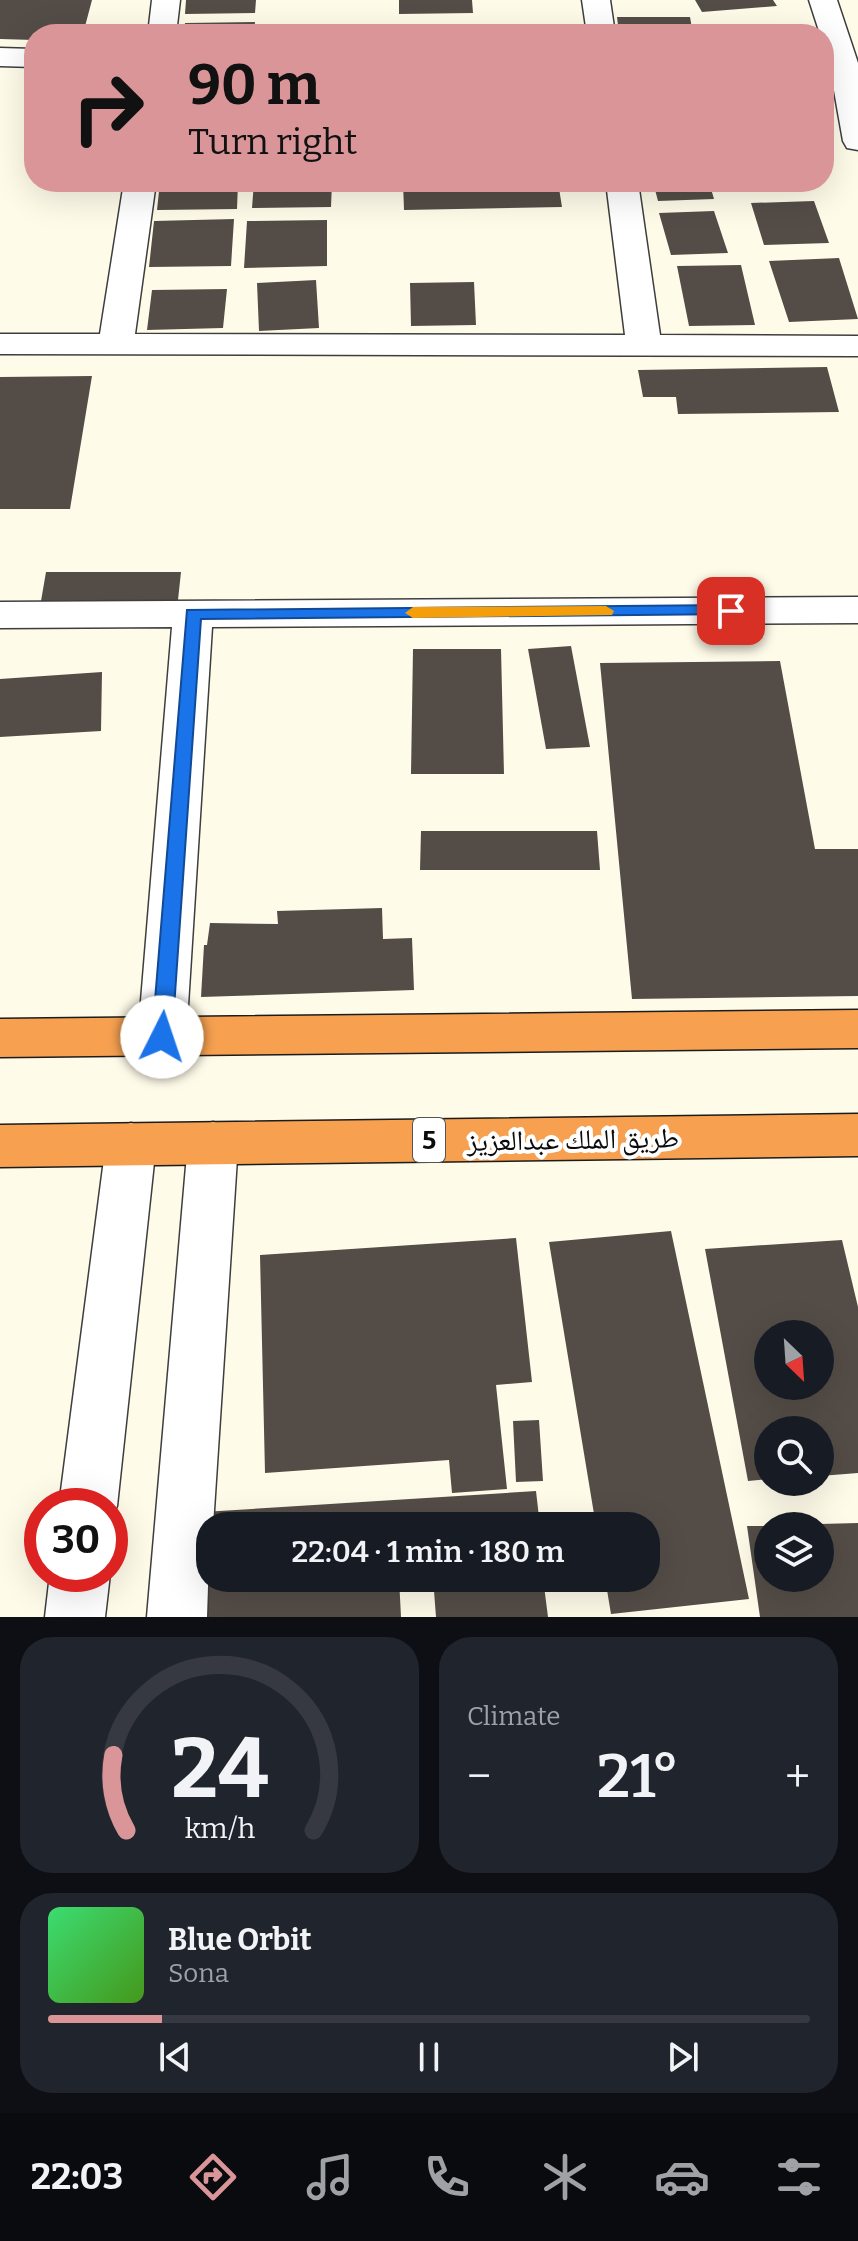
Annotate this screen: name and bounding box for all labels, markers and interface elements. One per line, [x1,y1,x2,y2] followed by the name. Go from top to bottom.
[188,52,320,119] text: 90 m
[56,56,160,160] icon: right
[188,120,357,164] text: Turn right
[697,577,765,645] pin
[709,589,753,633] icon: arrive
[120,995,204,1079] position arrow
[413,1118,445,1162] road number: 5
[466,1121,679,1159] street label: طريق الملك عبدالعزيز
[754,1320,834,1400] north arrow
[754,1320,834,1592] map controls
[754,1416,834,1496] button: search
[24,1488,128,1592] speed limit sign: 30
[754,1512,834,1592] button: layers
[292,1534,564,1570] text: 22:04 · 1 min · 180 m
[467,1701,561,1732] text: Climate
[171,1719,268,1819] text: 24
[597,1741,679,1813] text: 21°
[467,1750,491,1803] text: −
[785,1750,810,1803] text: +
[184,1811,255,1846] text: km/h
[168,1922,312,1958] text: Blue Orbit
[168,1958,229,1989] text: Sona
[153,2035,197,2079] icon: previous
[407,2035,451,2079] icon: pause
[661,2035,705,2079] icon: next
[185,2149,241,2205] icon: directions
[302,2149,358,2205] icon: music
[419,2149,475,2205] icon: phone
[537,2149,593,2205] icon: climate
[654,2149,710,2205] icon: car
[771,2149,827,2205] icon: filters
[31,2155,123,2199] text: 22:03

